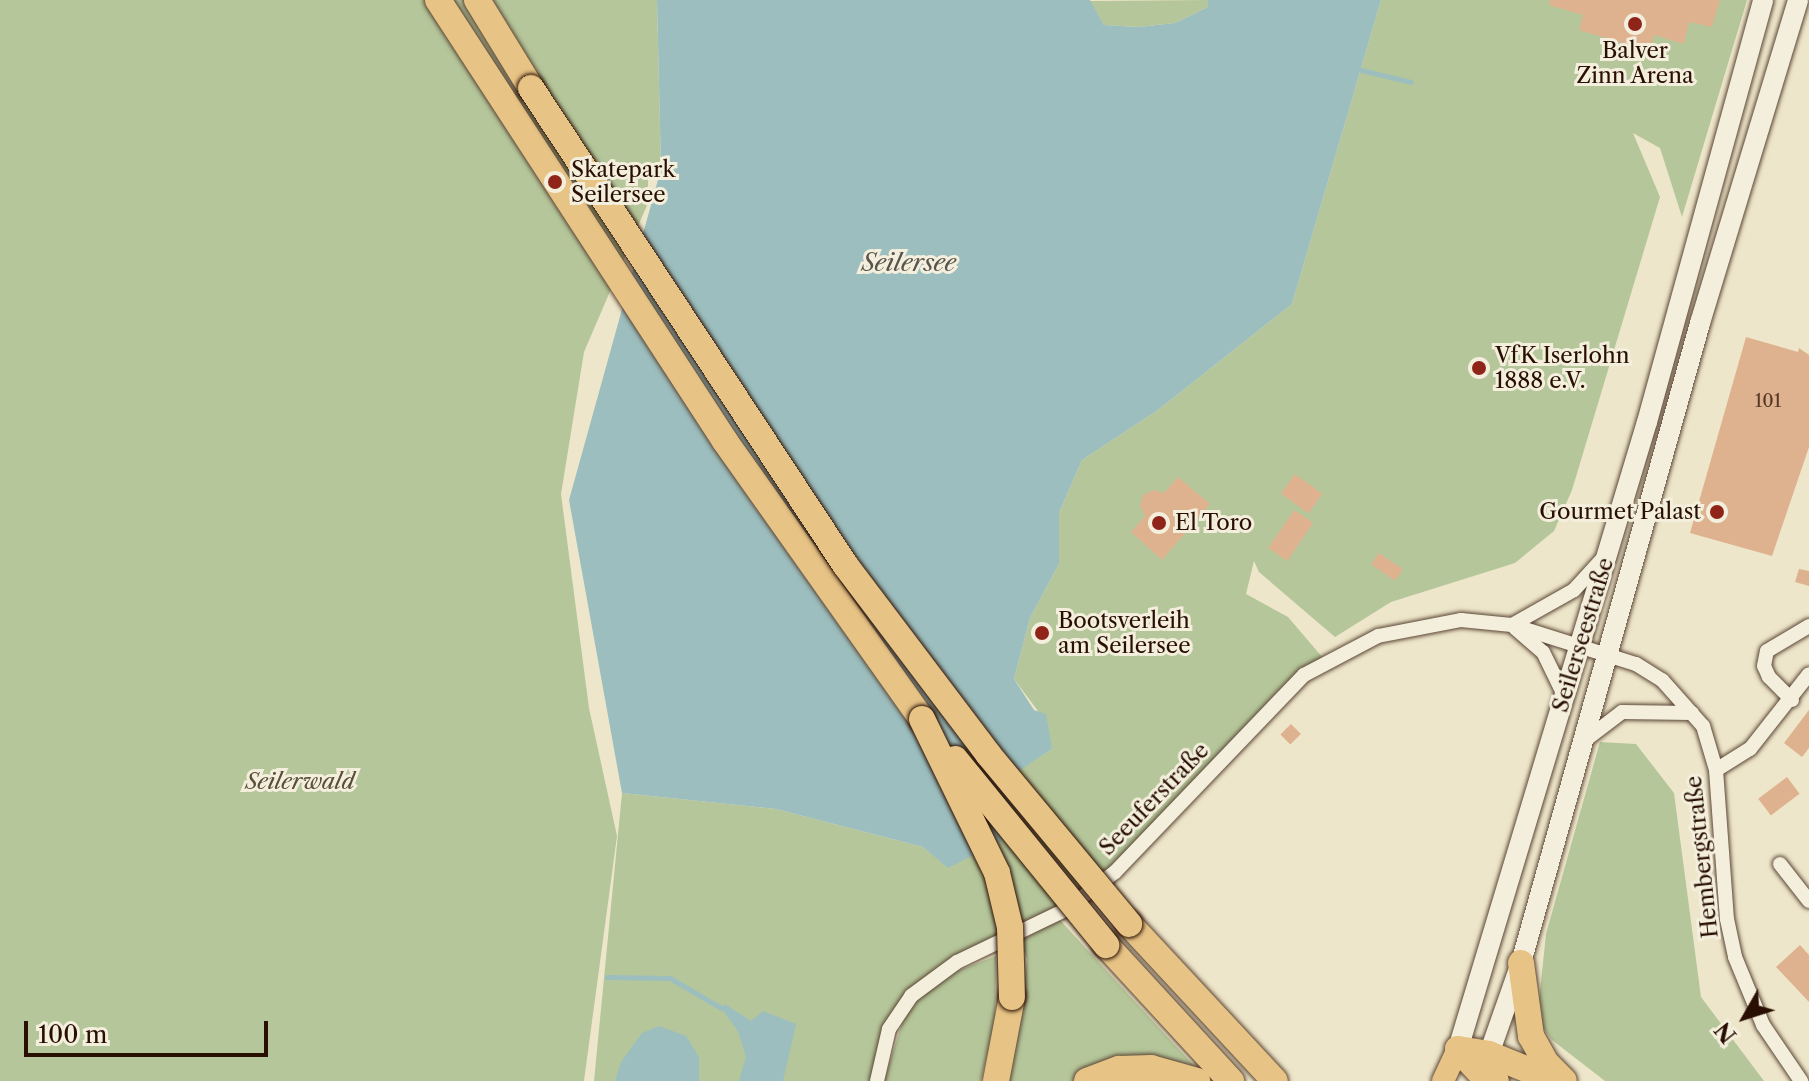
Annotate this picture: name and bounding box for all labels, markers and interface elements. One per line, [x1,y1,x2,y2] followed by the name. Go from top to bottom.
[1626,15,1644,33] marker: Balver Zinn Arena
[1576,37,1694,88] place label: Balver Zinn Arena
[571,156,675,208] place label: Skatepark Seilersee
[546,173,564,191] marker: Skatepark Seilersee
[862,249,956,277] water label: Seilersee
[1495,342,1630,394] place label: VfK Iserlohn 1888 e.V.
[1470,359,1488,377] marker: VfK Iserlohn 1888 e.V.
[1755,390,1781,412] house number: 101
[1539,499,1701,525] place label: Gourmet Palast
[1708,503,1726,521] marker: Gourmet Palast
[1175,510,1253,536] place label: El Toro
[1150,514,1168,532] marker: El Toro
[1547,555,1619,715] street label: Seilerseestraße
[1058,607,1190,658] place label: Bootsverleih am Seilersee
[1033,624,1051,642] marker: Bootsverleih am Seilersee
[1094,737,1214,861] street label: Seeuferstraße
[246,769,354,795] park label: Seilerwald
[1680,775,1724,939] street label: Hembergstraße
[1705,977,1785,1057] north arrow
[28,1005,272,1055] scale bar
[1709,1016,1742,1048] text: N
[38,1020,107,1049] text: 100 m

